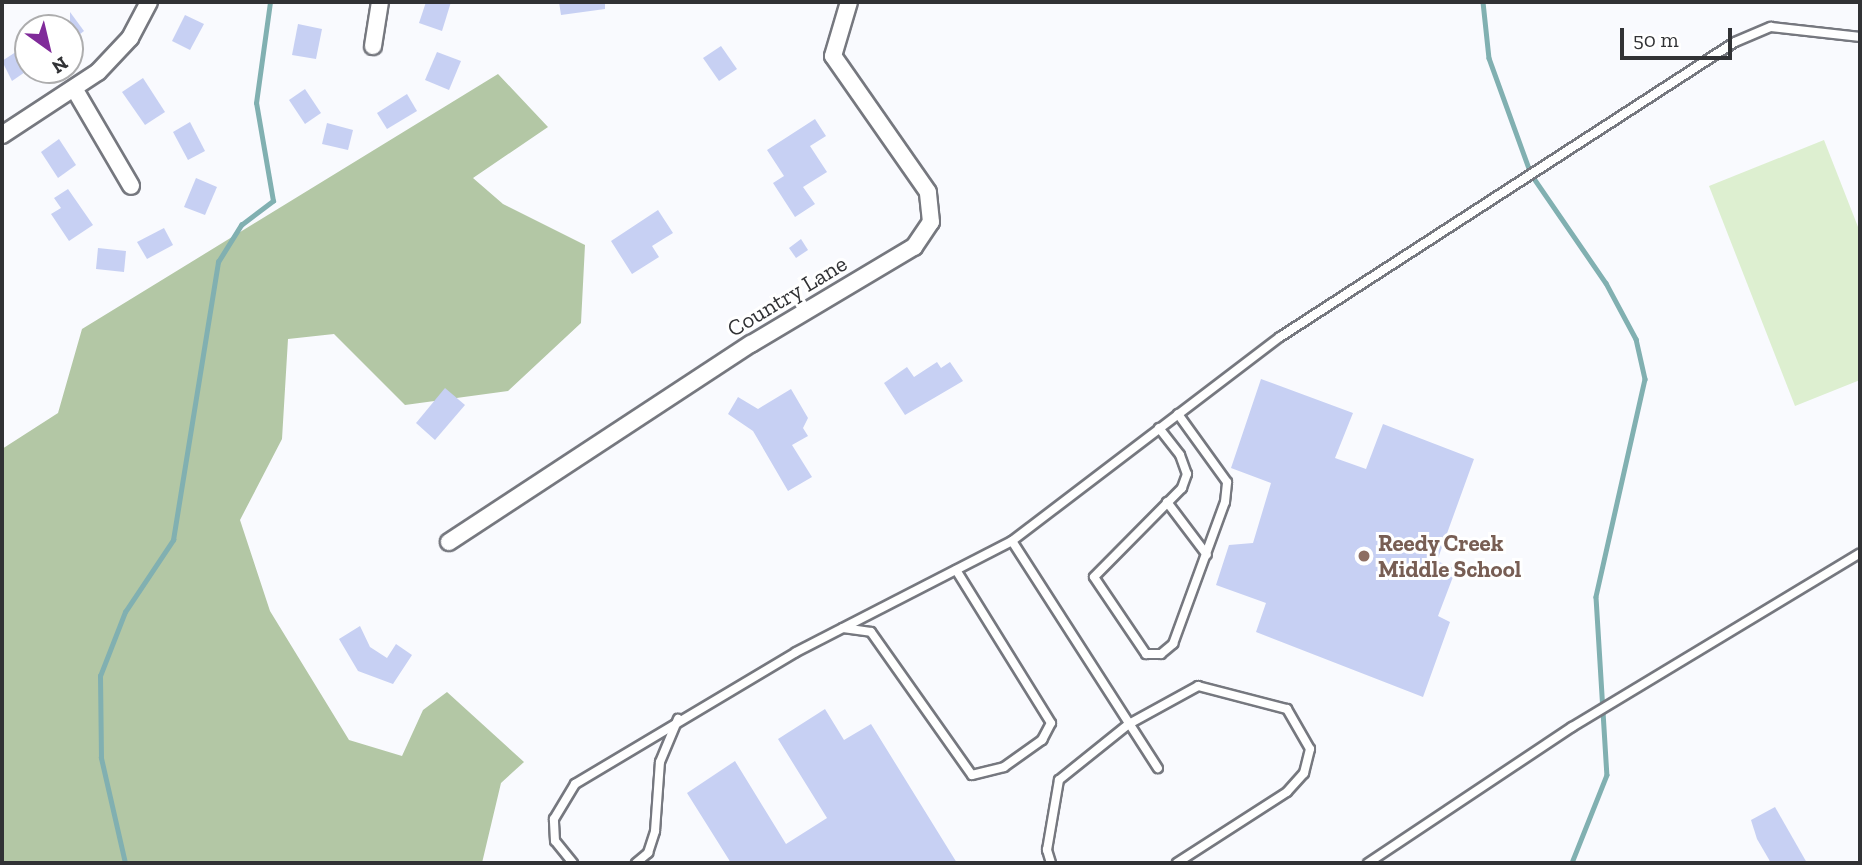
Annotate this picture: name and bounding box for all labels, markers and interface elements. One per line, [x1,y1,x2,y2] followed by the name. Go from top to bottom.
[14,14,84,84] north arrow
[1624,14,1736,58] scale bar
[1633,27,1679,52] text: 50 m
[47,52,72,79] text: N
[722,249,852,343] street label: Country Lane
[1378,529,1521,583] place label: Reedy Creek Middle School
[1356,548,1372,564] marker: Reedy Creek Middle School

